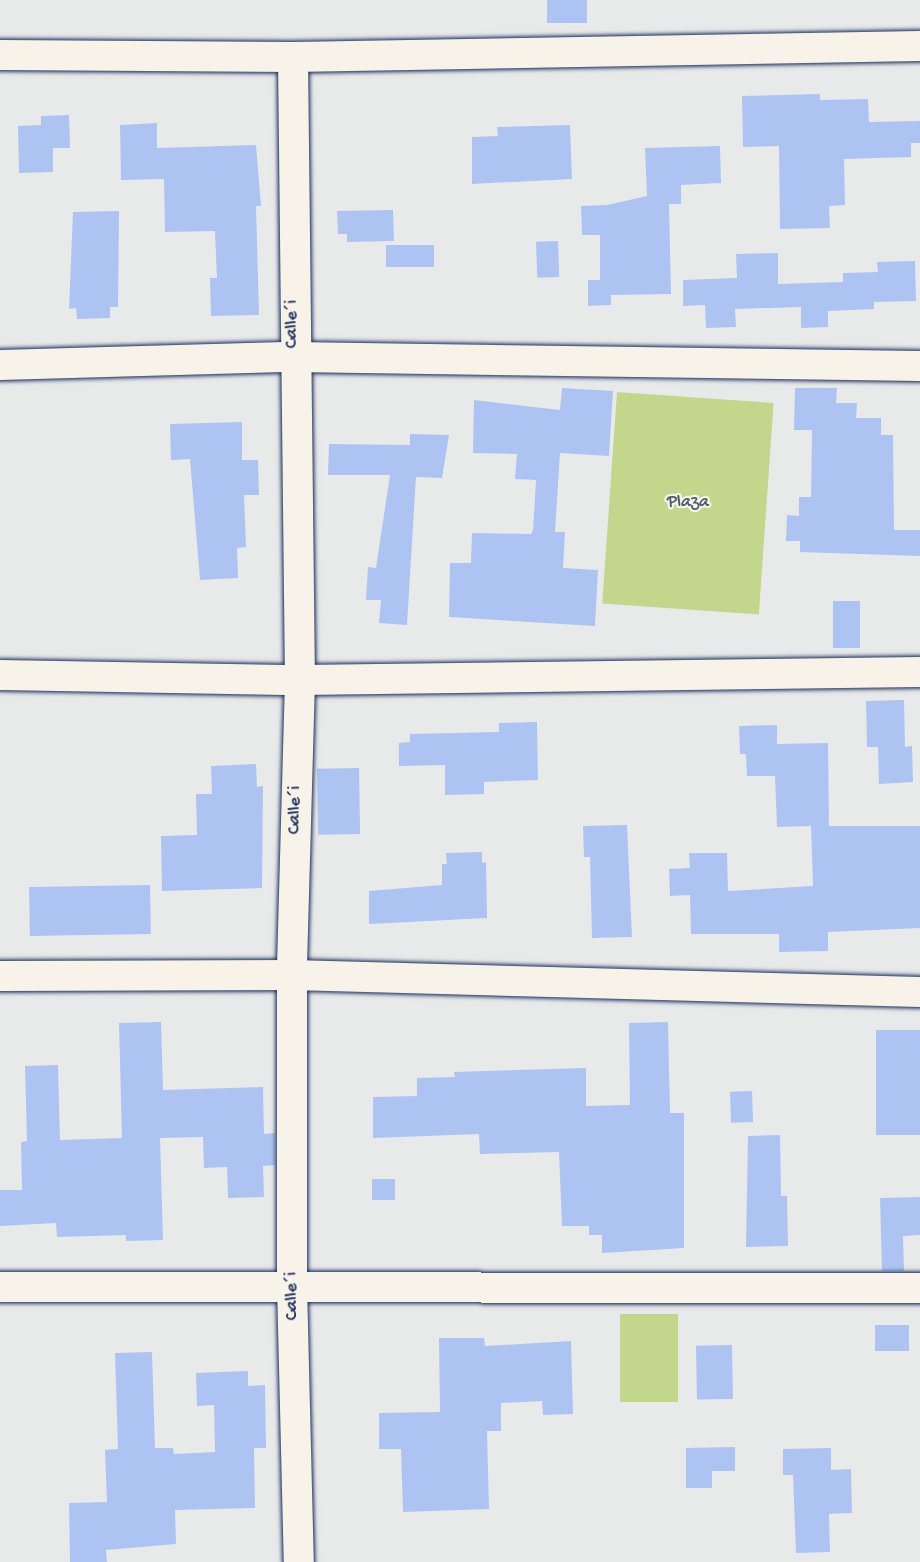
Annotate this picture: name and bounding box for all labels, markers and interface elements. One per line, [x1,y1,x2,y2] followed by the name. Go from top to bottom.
[282,300,304,348] street label: Calle´i
[667,492,709,514] park label: Plaza
[285,786,307,834] street label: Calle´i
[282,1272,304,1320] street label: Calle´i

